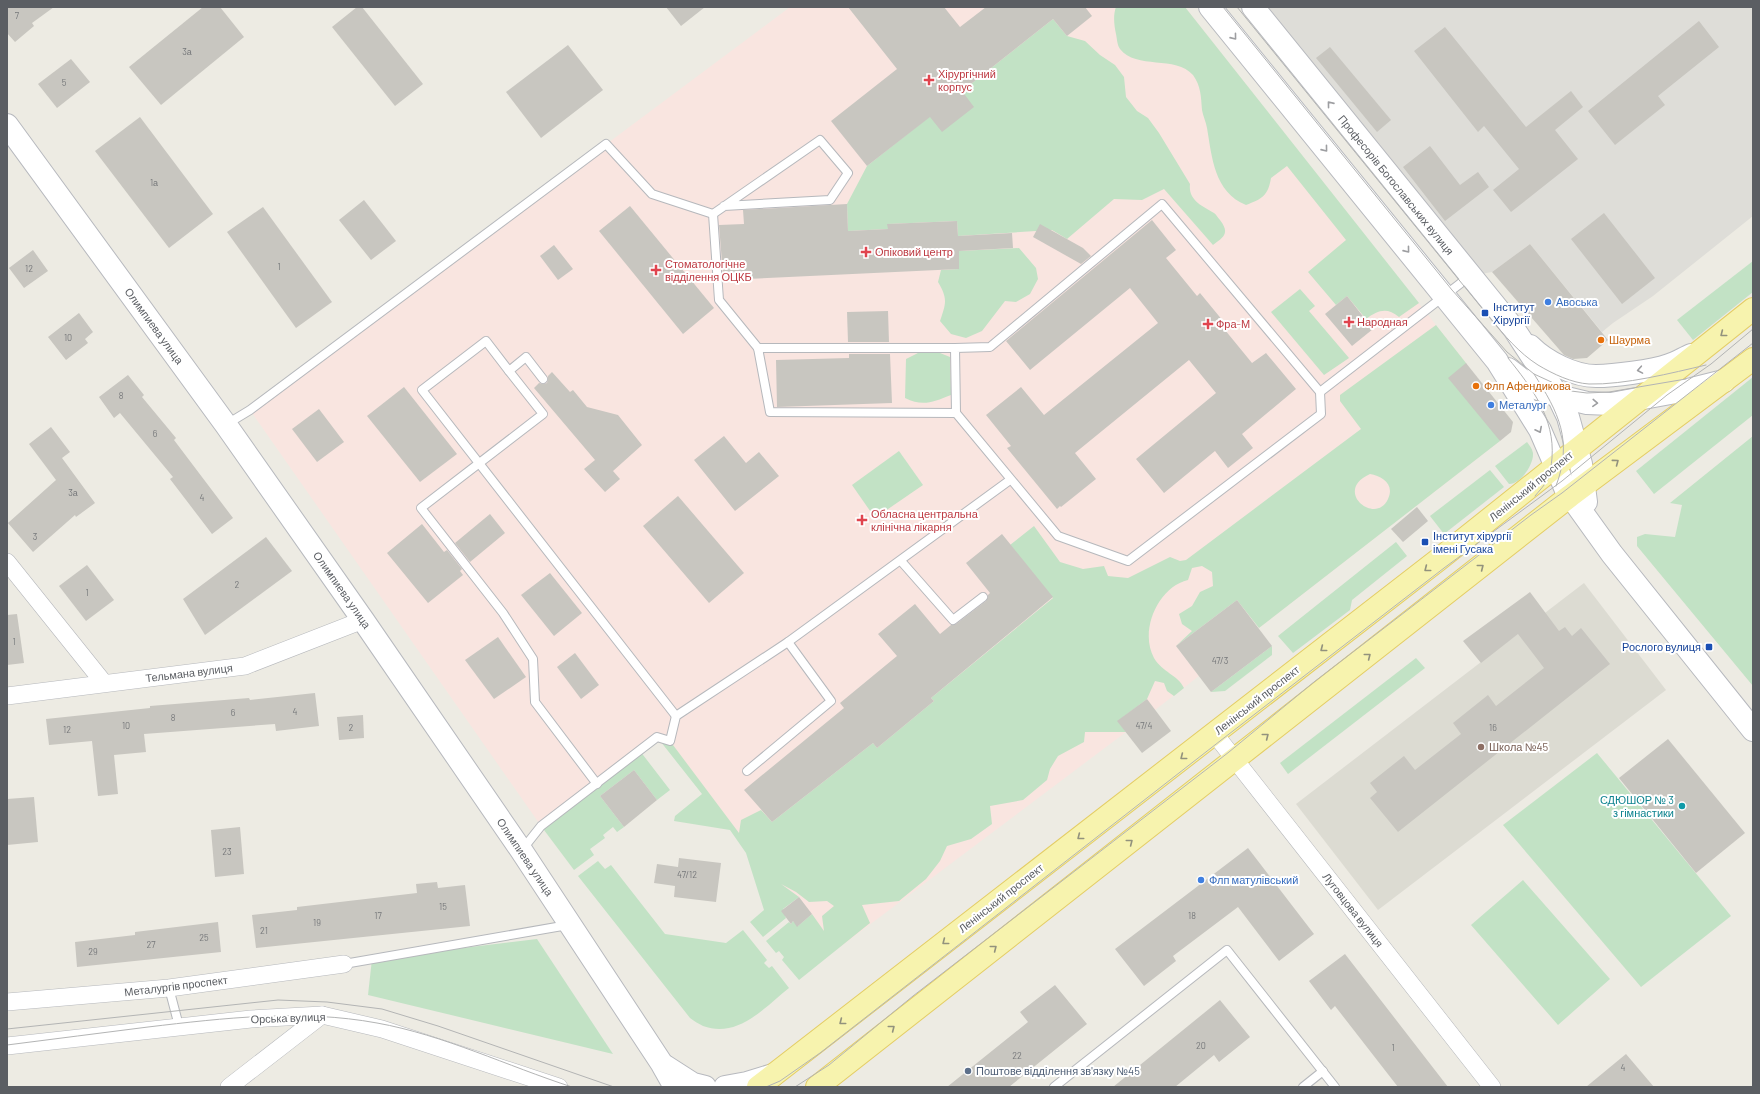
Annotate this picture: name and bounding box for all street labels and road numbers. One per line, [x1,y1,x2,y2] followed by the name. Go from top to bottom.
[1336,112,1457,257] street label: Професорів Богославських вулиця
[122,285,187,367] street label: Олимпиева улица
[1486,448,1575,523] street label: Ленінський проспект
[311,549,374,631] street label: Олимпиева улица
[145,661,233,684] street label: Тельмана вулиця
[1212,662,1302,737] street label: Ленінський проспект
[495,815,557,899] street label: Олимпиева улица
[956,860,1046,935] street label: Ленінський проспект
[1320,870,1386,949] street label: Луговцова вулиця
[123,973,228,998] street label: Металургів проспект
[250,1010,326,1025] street label: Орська вулиця

